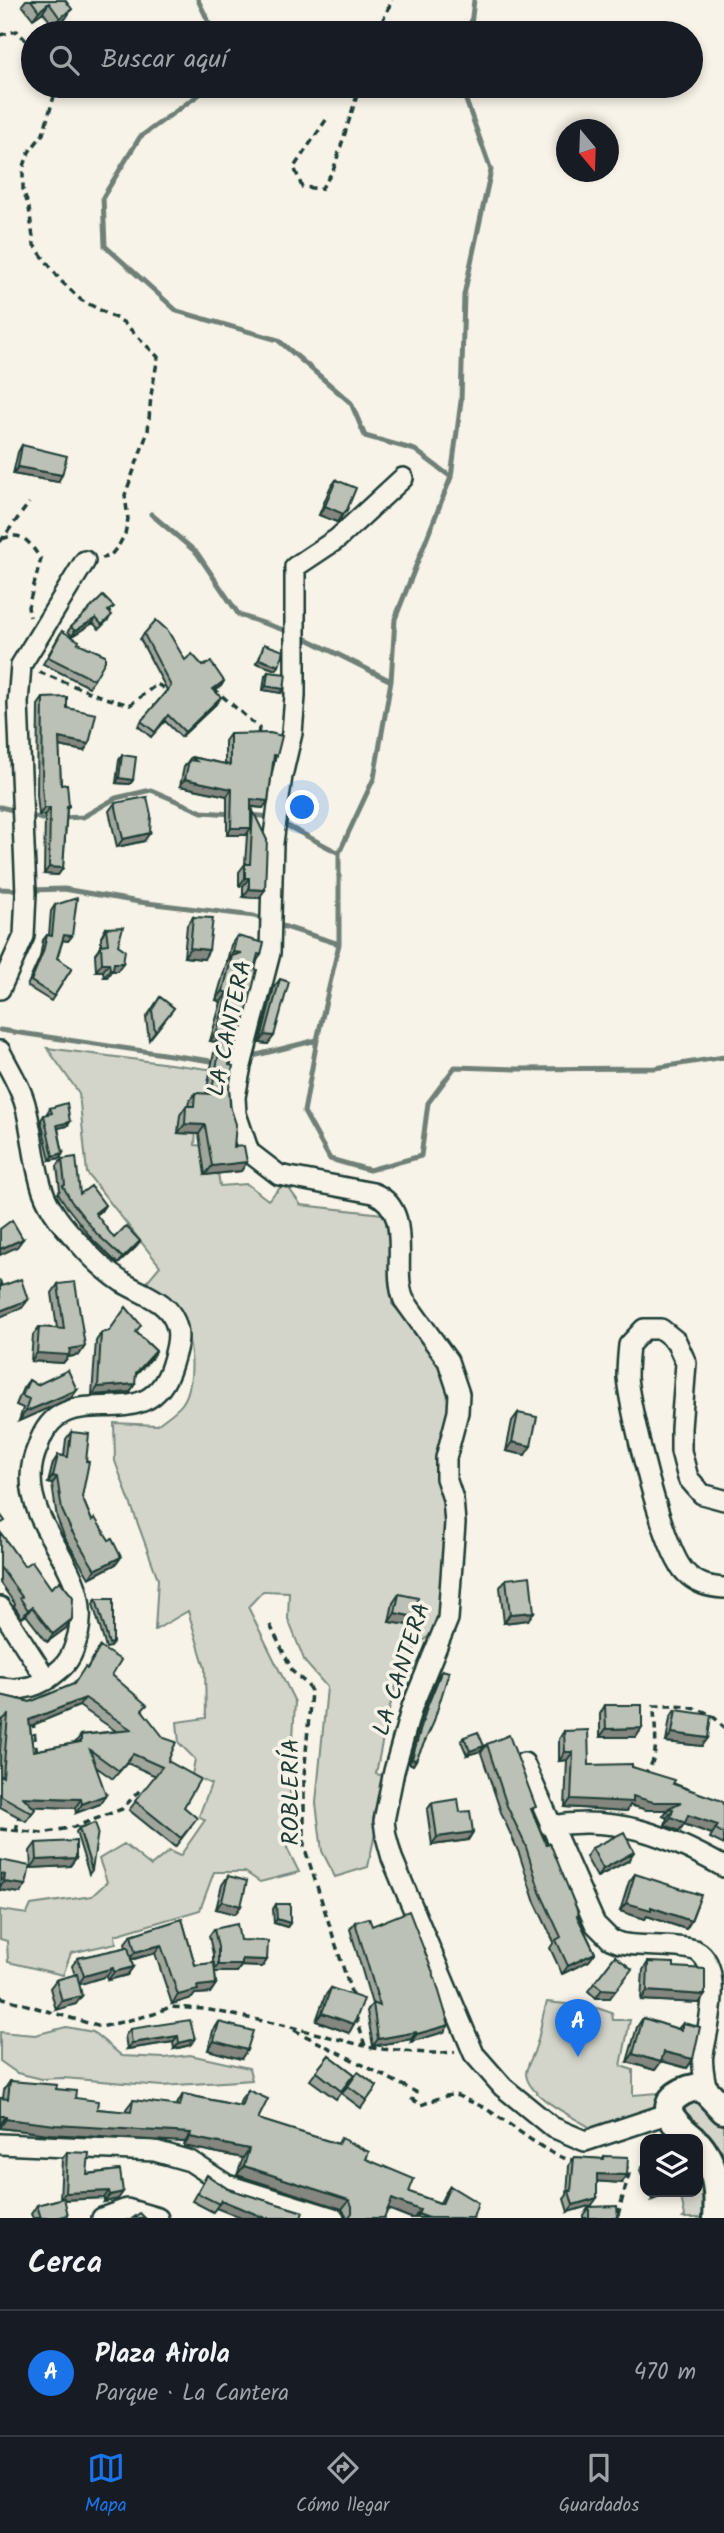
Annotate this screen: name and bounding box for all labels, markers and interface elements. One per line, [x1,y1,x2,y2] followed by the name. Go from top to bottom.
[21,21,703,98] search box
[101,39,227,81] text: Buscar aquí
[45,41,83,79] icon: search
[556,119,619,182] north arrow
[285,790,319,824] your location
[197,957,264,1100] street label: LA CANTERA
[363,1598,442,1741] street label: LA CANTERA
[272,1738,311,1846] street label: ROBLERÍA
[555,1999,601,2057] pin: A
[640,2134,703,2197] map controls
[640,2134,703,2197] button: layers
[28,2240,102,2288] text: Cerca
[95,2334,230,2376] text: Plaza Airola
[44,2355,58,2391] text: A
[634,2355,696,2391] text: 470 m
[95,2376,289,2412] text: Parque · La Cantera
[85,2449,127,2521] tab: Mapa
[296,2449,389,2521] tab: Cómo llegar
[559,2449,639,2521] tab: Guardados

